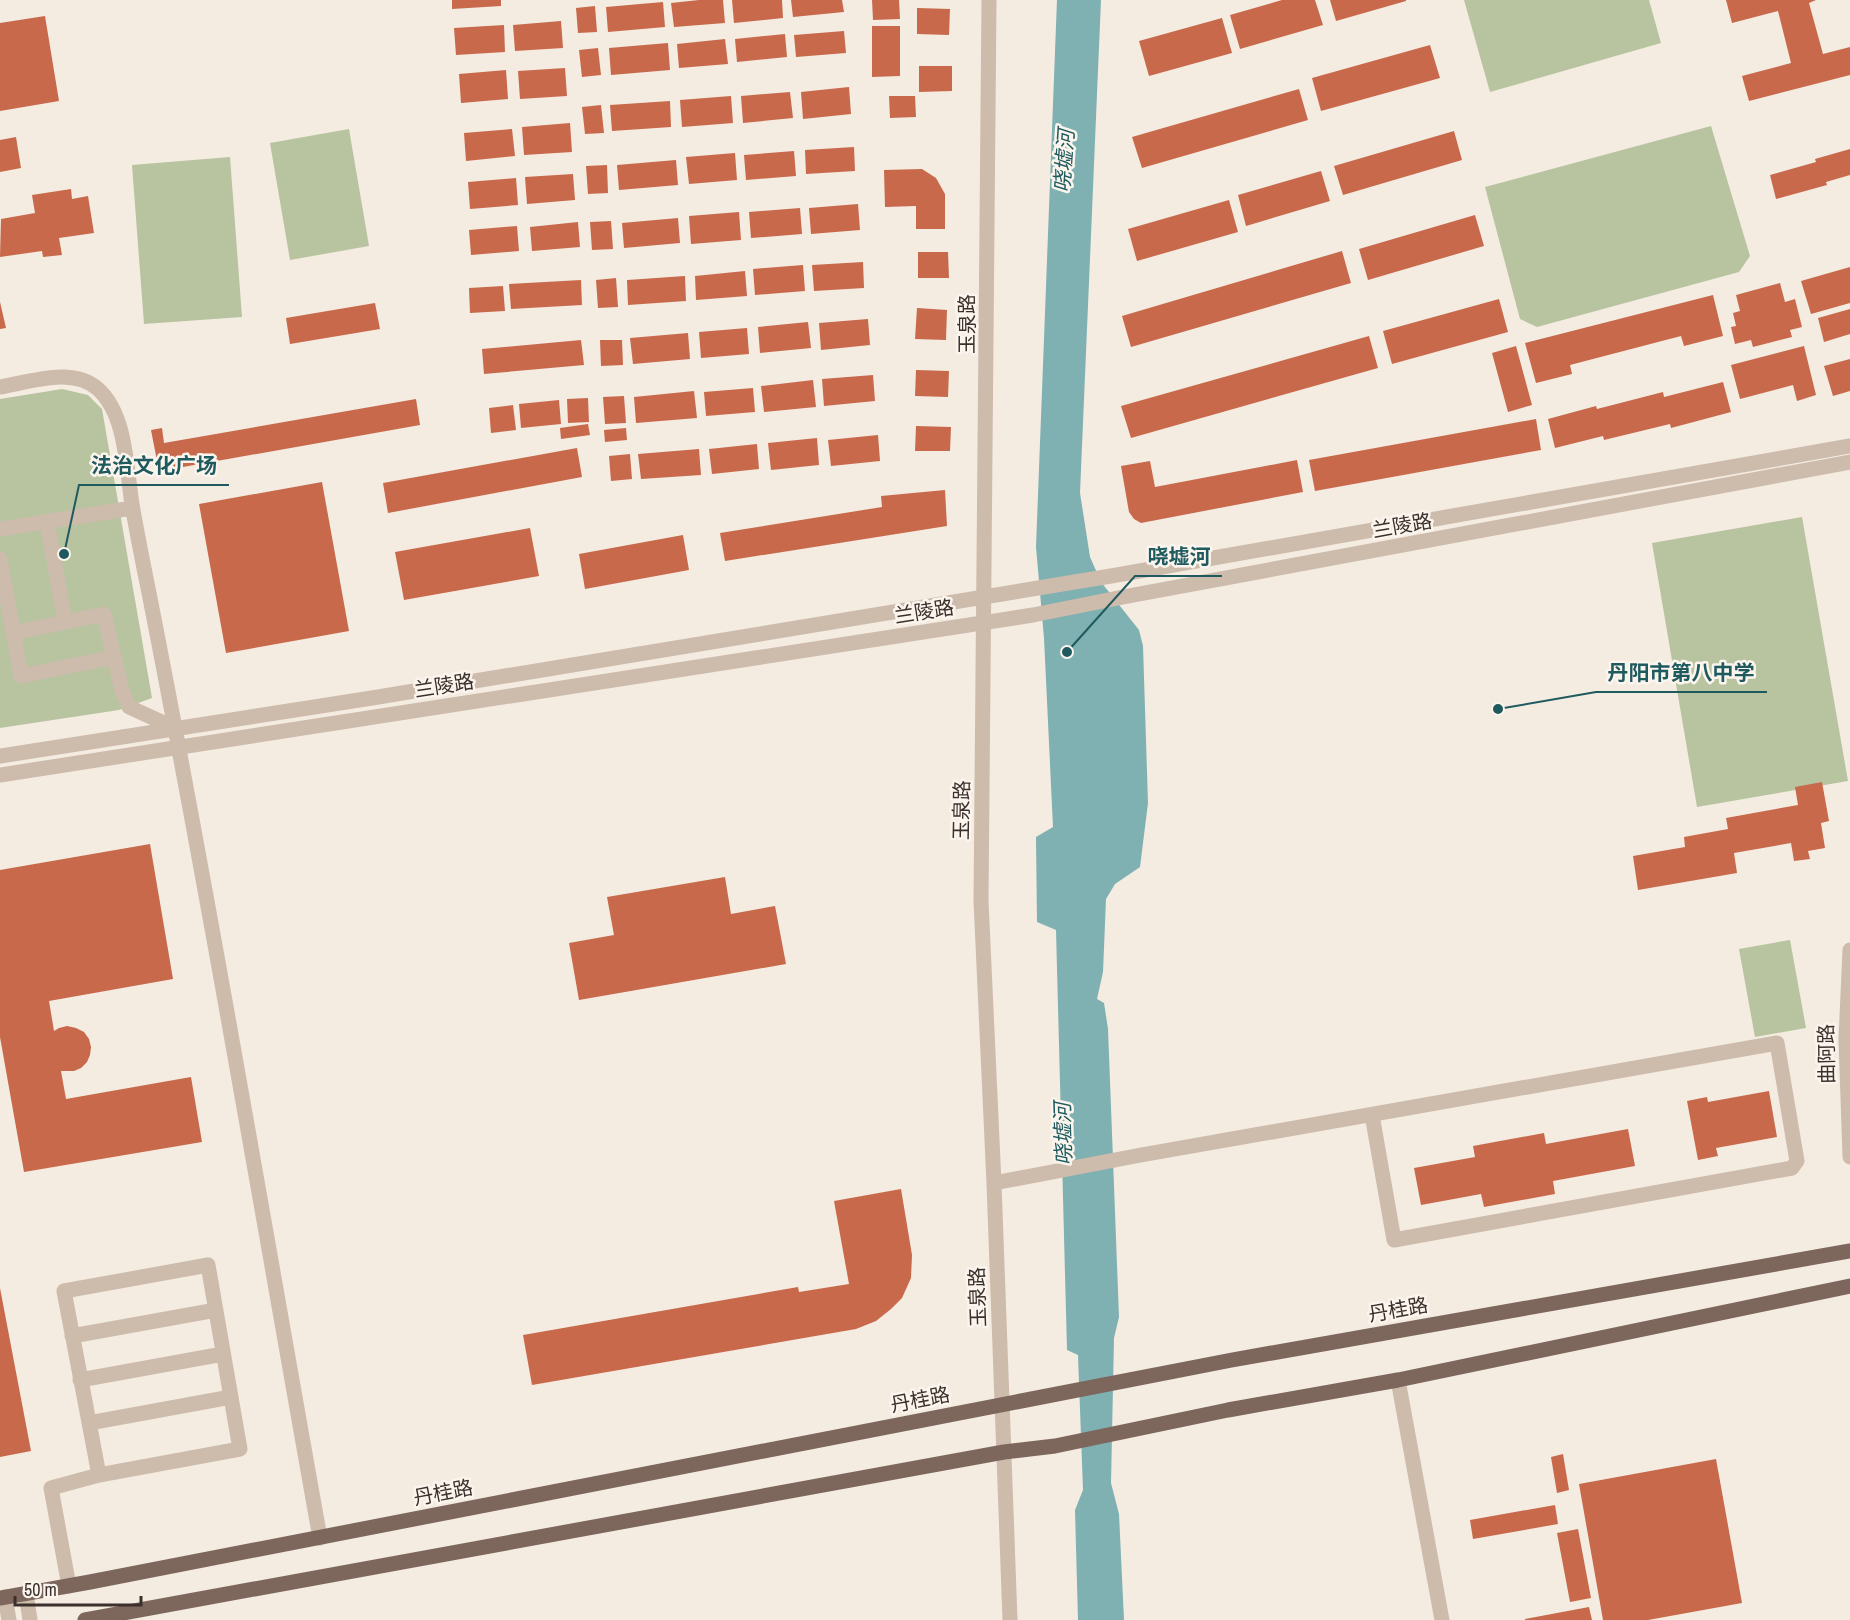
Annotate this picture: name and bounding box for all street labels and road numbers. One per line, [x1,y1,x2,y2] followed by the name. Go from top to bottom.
[953,294,980,354] street label: 玉泉路
[1370,506,1434,544] street label: 兰陵路
[892,593,956,629] street label: 兰陵路
[412,667,476,703] street label: 兰陵路
[947,780,975,840] street label: 玉泉路
[1812,1024,1840,1084] street label: 曲阿路
[962,1267,992,1327] street label: 玉泉路
[1366,1290,1430,1328] street label: 丹桂路
[888,1380,952,1418] street label: 丹桂路
[411,1473,475,1511] street label: 丹桂路

